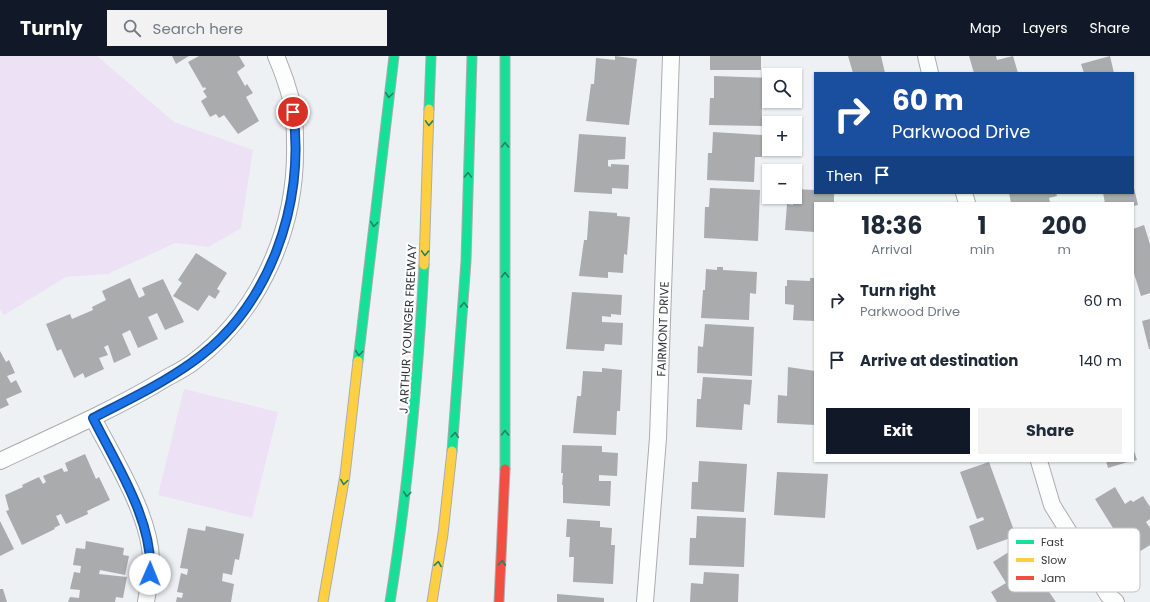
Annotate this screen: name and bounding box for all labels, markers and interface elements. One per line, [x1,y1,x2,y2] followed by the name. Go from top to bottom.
[107,10,387,46] search box
[20,15,83,42] text: Turnly
[121,17,143,39] icon: search
[153,18,243,39] text: Search here
[970,18,1001,38] text: Map
[1023,18,1067,38] text: Layers
[1089,18,1130,38] text: Share
[762,68,802,204] map controls
[762,68,802,108] button: search
[892,81,964,120] text: 60 m
[826,88,878,140] icon: right
[385,92,394,98] one-way arrow
[276,95,310,129] pin
[282,101,304,123] icon: arrive
[762,116,802,156] button: +
[892,119,1030,144] text: Parkwood Drive
[425,120,433,126] one-way arrow
[501,142,509,148] one-way arrow
[762,164,802,204] button: −
[871,164,893,186] icon: arrive
[826,165,863,186] text: Then
[464,172,473,178] one-way arrow
[861,209,922,242] text: 18:36
[978,209,987,242] text: 1
[1042,209,1087,242] text: 200
[370,221,379,227] one-way arrow
[871,240,912,259] text: Arrival
[970,240,995,259] text: min
[1058,240,1071,259] text: m
[395,244,420,414] street label: J ARTHUR YOUNGER FREEWAY
[421,250,429,256] one-way arrow
[501,272,509,278] one-way arrow
[860,280,936,301] text: Turn right
[652,281,673,377] street label: FAIRMONT DRIVE
[826,289,848,311] icon: right
[1084,290,1122,311] text: 60 m
[460,302,468,308] one-way arrow
[860,302,960,321] text: Parkwood Drive
[826,349,848,371] icon: arrive
[355,350,364,356] one-way arrow
[860,350,1018,371] text: Arrive at destination
[1079,350,1122,371] text: 140 m
[826,408,970,454] button: Exit
[978,408,1122,454] button: Share
[501,430,509,436] one-way arrow
[450,432,459,438] one-way arrow
[340,479,349,485] one-way arrow
[403,491,412,497] one-way arrow
[1008,528,1140,592] legend
[1041,534,1064,550] text: Fast
[1041,552,1066,568] text: Slow
[129,553,171,595] position arrow
[433,560,442,567] one-way arrow
[498,560,506,566] one-way arrow
[1041,570,1066,586] text: Jam

